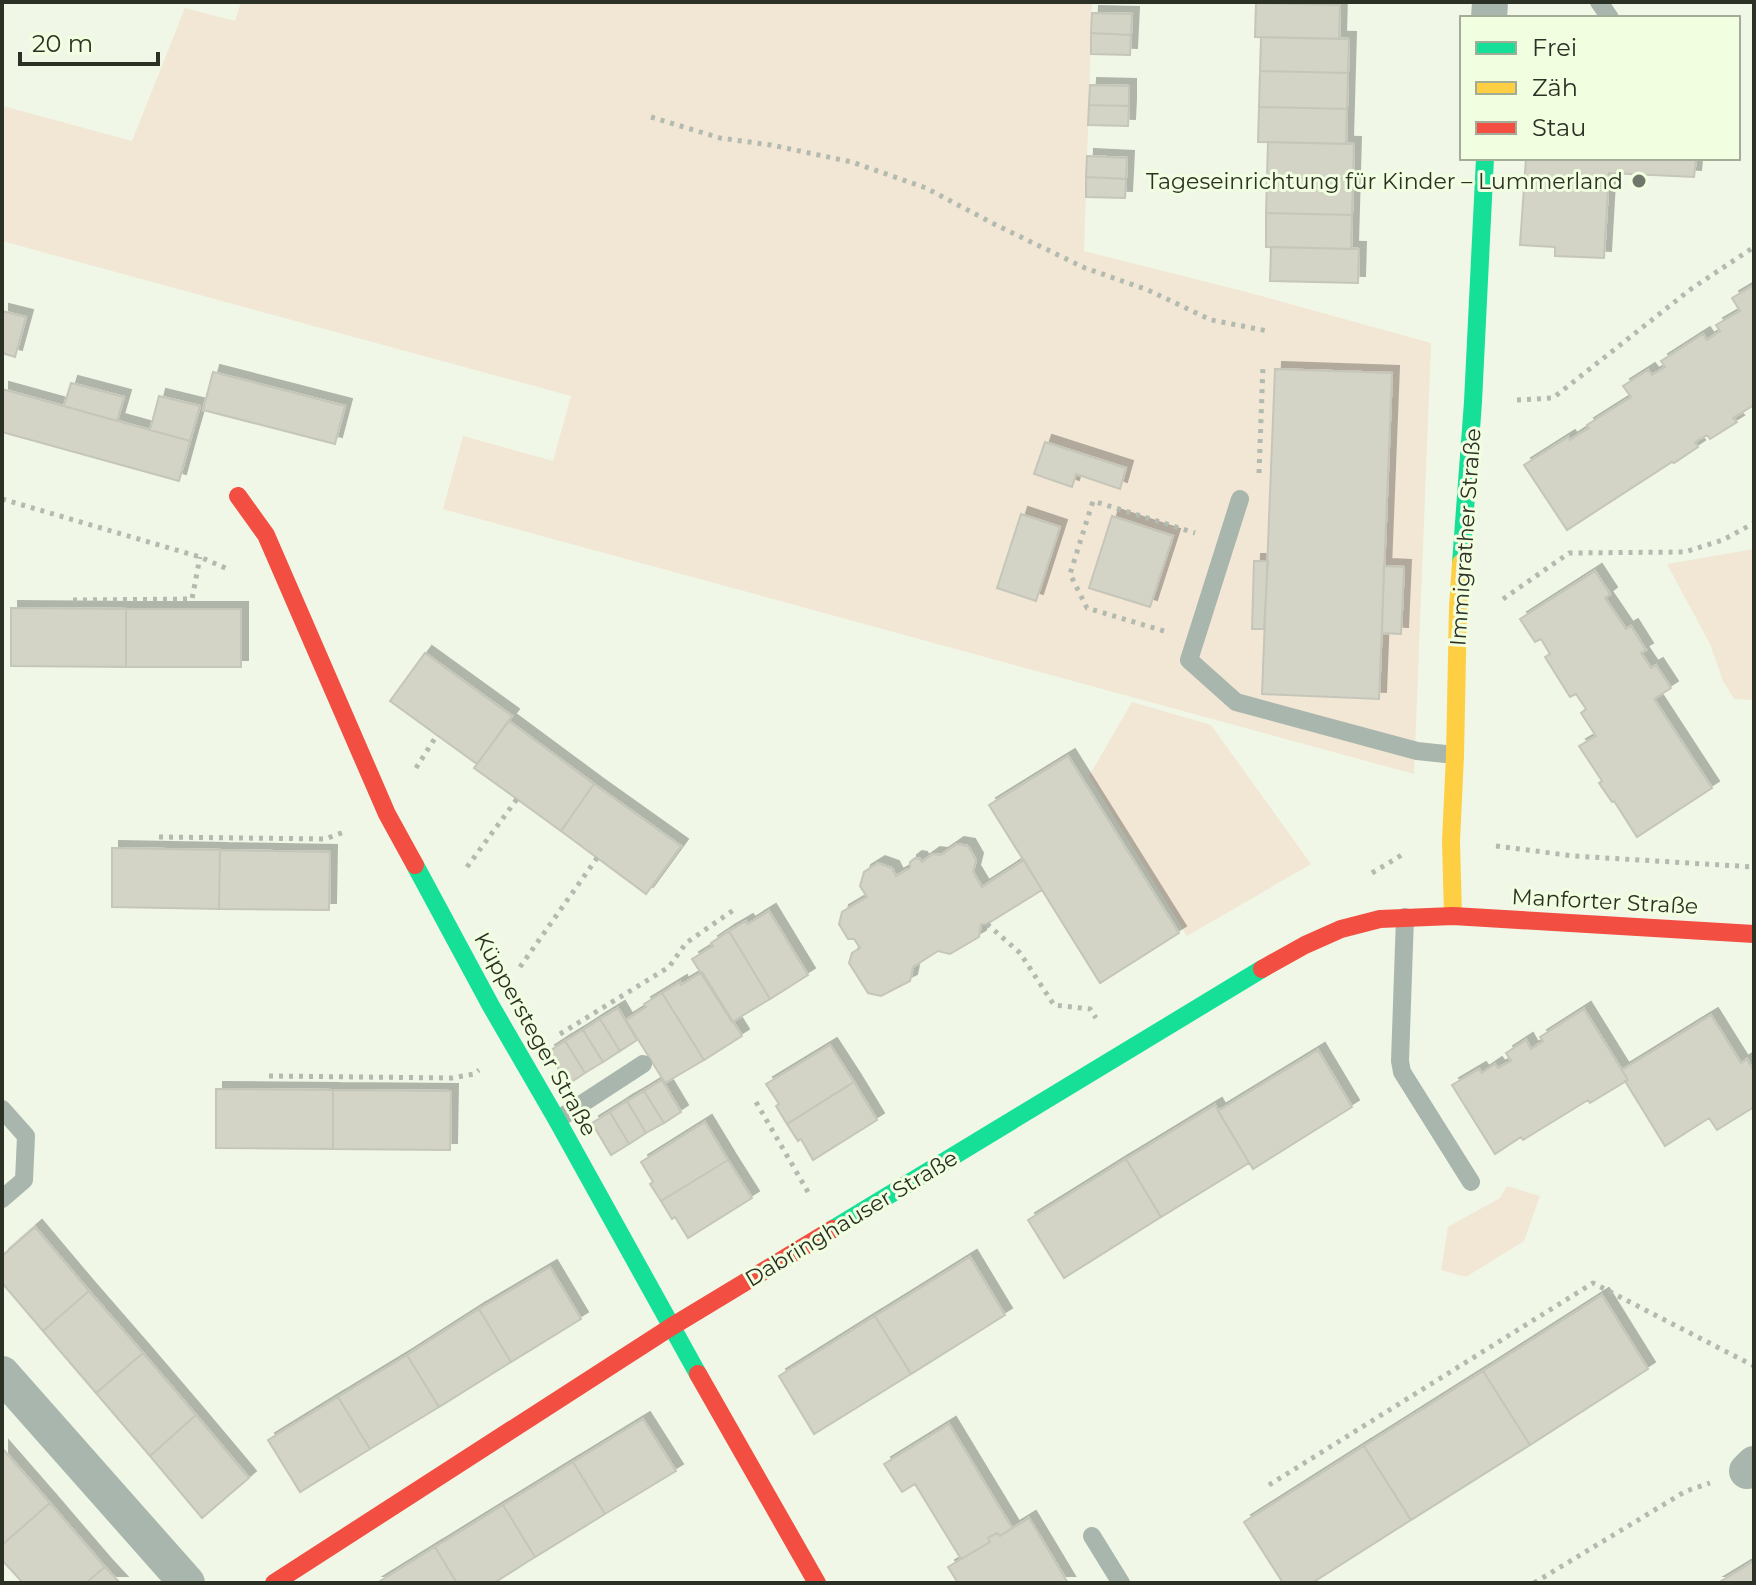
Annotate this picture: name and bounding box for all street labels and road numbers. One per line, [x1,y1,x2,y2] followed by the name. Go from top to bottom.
[1444,427,1487,647] street label: Immigrather Straße
[1511,883,1699,920] street label: Manforter Straße
[468,928,603,1141] street label: Küppersteger Straße
[740,1144,962,1293] street label: Dabringhauser Straße

